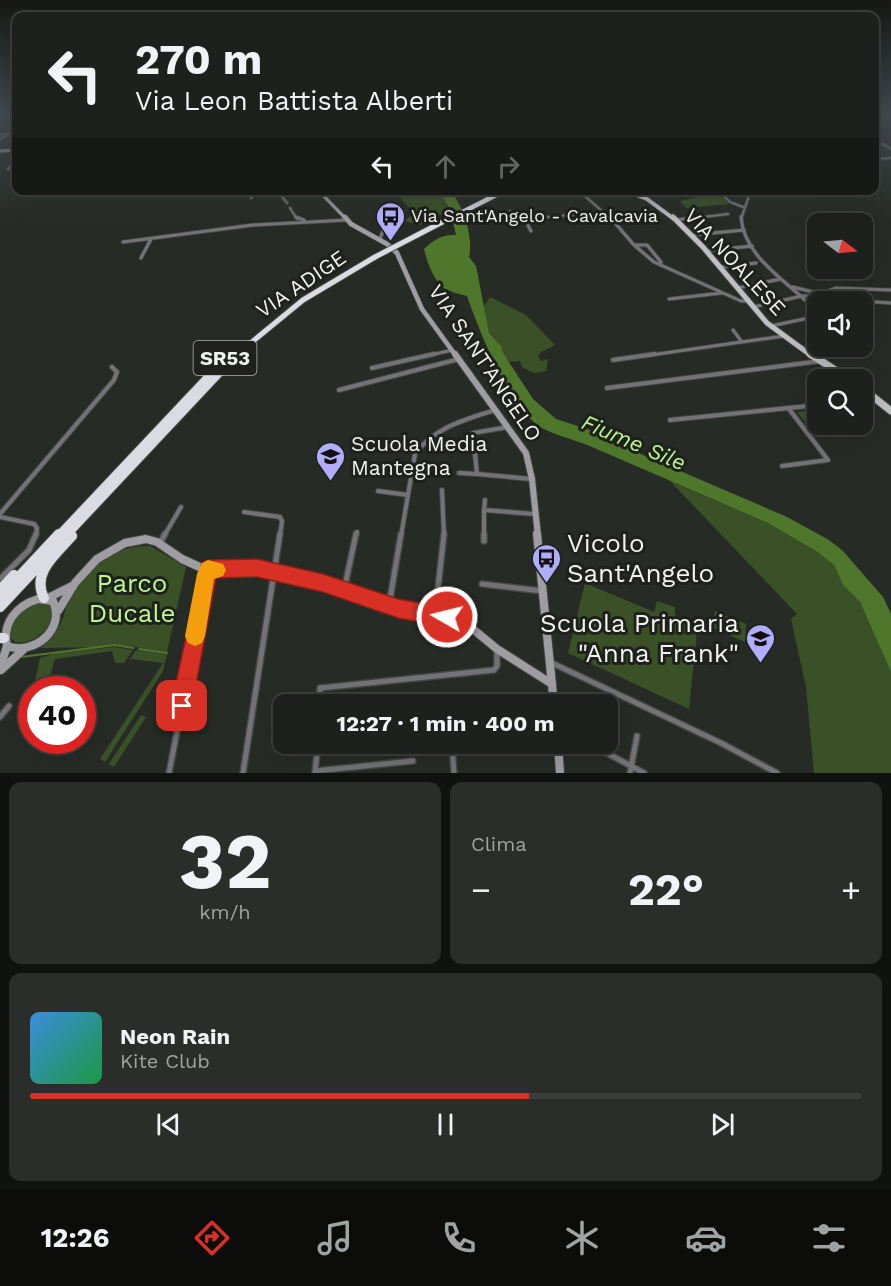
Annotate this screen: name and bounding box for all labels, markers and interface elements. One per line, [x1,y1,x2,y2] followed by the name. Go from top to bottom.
[135,35,262,84] text: 270 m
[36,36,114,114] icon: left
[135,85,453,117] text: Via Leon Battista Alberti
[366,150,399,183] icon: left
[429,150,462,183] icon: ahead
[492,150,525,183] icon: right
[374,200,406,242] bus stop icon: Via Sant'Angelo - Cavalcavia
[679,203,791,320] street label: VIA NOALESE
[411,205,658,226] place label: Via Sant'Angelo - Cavalcavia
[807,213,873,279] north arrow
[807,213,873,435] map controls
[251,244,350,323] street label: VIA ADIGE
[424,280,547,446] street label: VIA SANT'ANGELO
[807,291,873,357] button: sound
[194,341,256,375] road number: SR53
[807,369,873,435] button: search
[578,409,690,476] water label: Fiume Sile
[351,431,487,480] place label: Scuola Media Mantegna
[314,440,346,482] school or university icon: Scuola Media Mantegna
[567,528,714,588] place label: Vicolo Sant'Angelo
[530,542,562,584] bus stop icon: Vicolo Sant'Angelo
[88,568,176,628] park label: Parco Ducale
[415,585,479,649] position arrow
[540,608,739,668] place label: Scuola Primaria "Anna Frank"
[744,622,776,664] school or university icon: Scuola Primaria "Anna Frank"
[18,676,96,754] speed limit sign: 40
[156,680,207,731] pin
[165,689,198,722] icon: arrive
[337,711,554,736] text: 12:27 · 1 min · 400 m
[179,815,271,907] text: 32
[471,832,527,856] text: Clima
[628,863,704,916] text: 22°
[471,870,491,909] text: −
[841,870,861,909] text: +
[199,900,251,924] text: km/h
[120,1024,230,1049] text: Neon Rain
[120,1049,210,1073] text: Kite Club
[152,1108,185,1141] icon: previous
[429,1108,462,1141] icon: pause
[706,1108,739,1141] icon: next
[191,1217,233,1259] icon: directions
[314,1217,356,1259] icon: music
[438,1217,480,1259] icon: phone
[561,1217,603,1259] icon: climate
[685,1217,727,1259] icon: car
[808,1217,850,1259] icon: filters
[41,1222,109,1254] text: 12:26

